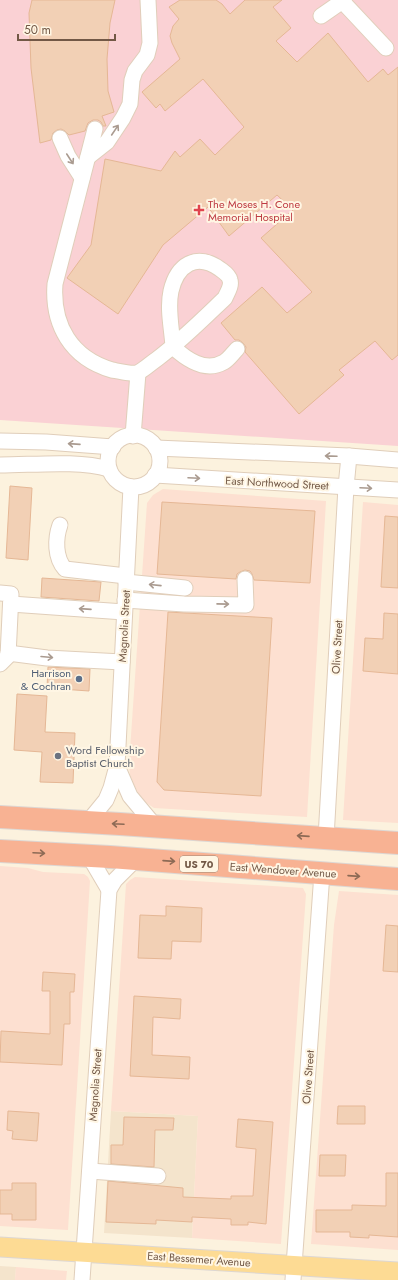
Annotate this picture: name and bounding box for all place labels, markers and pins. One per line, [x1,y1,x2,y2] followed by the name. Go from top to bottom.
[208,196,300,225] place label: The Moses H. Cone Memorial Hospital
[193,204,205,216] marker: The Moses H. Cone Memorial Hospital
[21,665,71,694] place label: Harrison & Cochran
[74,674,84,684] marker: Harrison & Cochran
[66,742,144,771] place label: Word Fellowship Baptist Church
[53,751,63,761] marker: Word Fellowship Baptist Church

